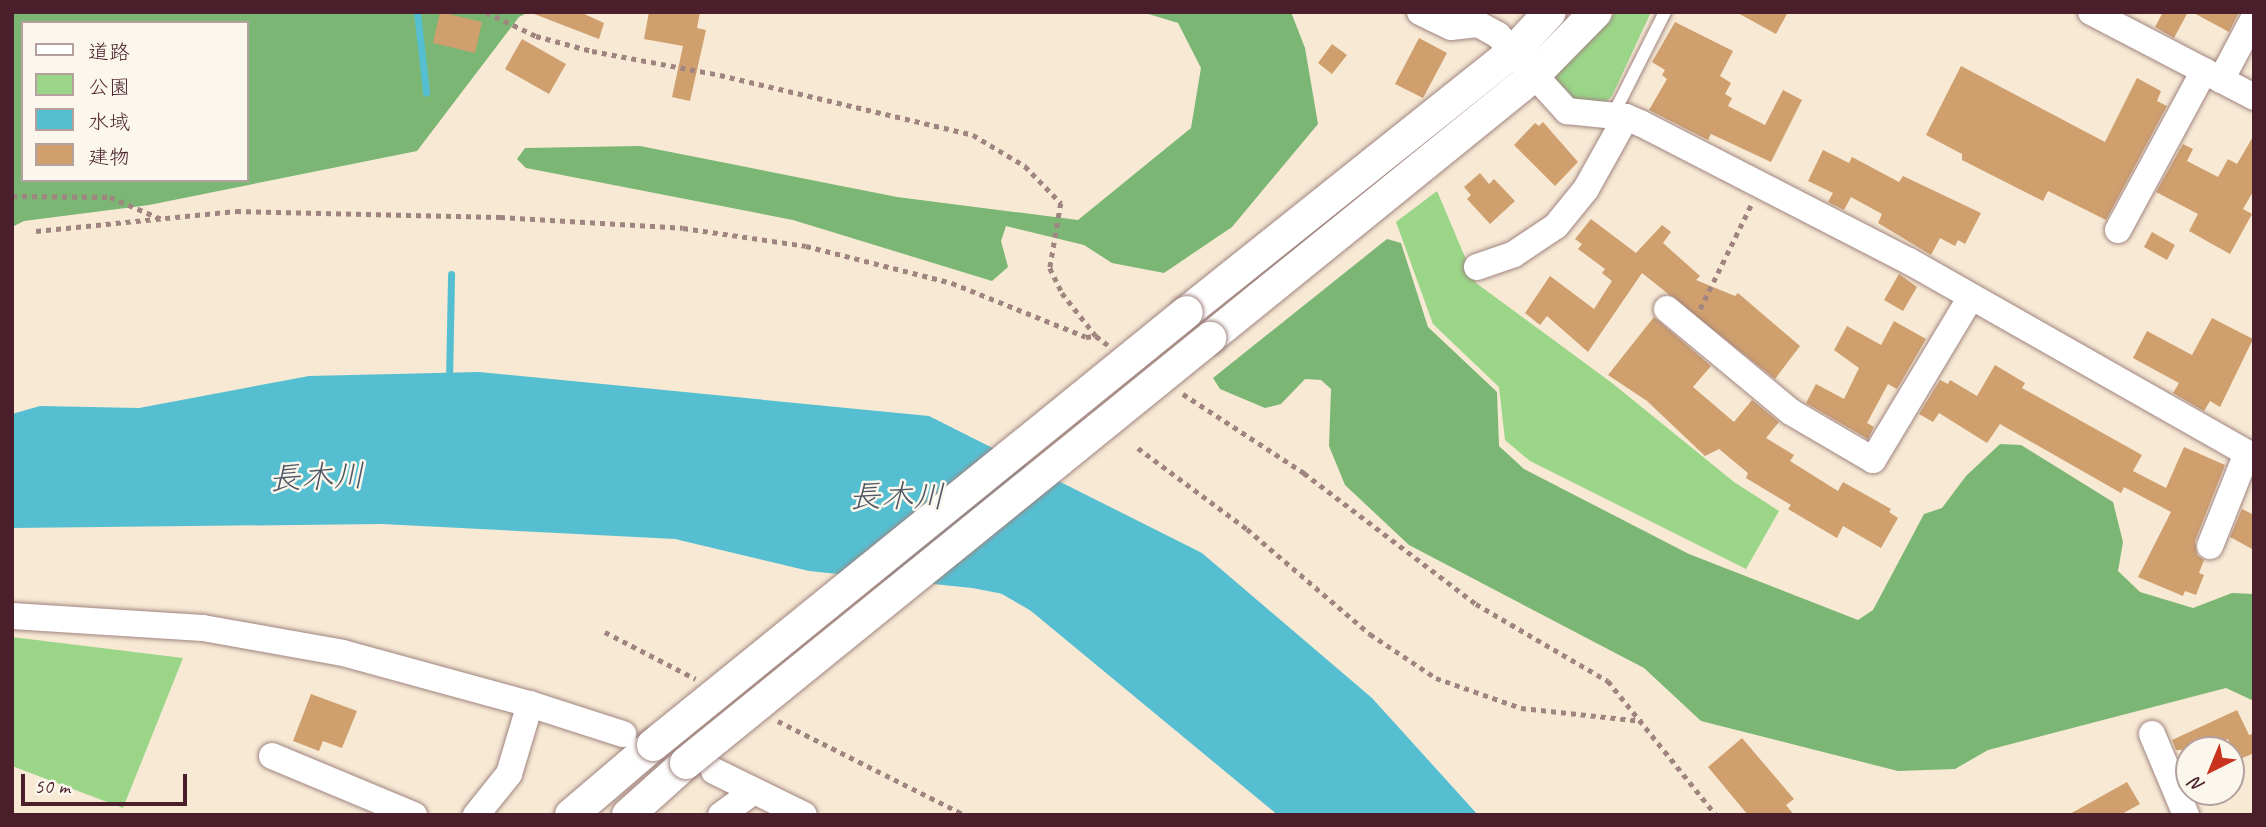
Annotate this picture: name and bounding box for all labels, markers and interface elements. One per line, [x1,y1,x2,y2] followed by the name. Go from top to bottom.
[21,21,248,182] legend
[88,39,130,65] text: 道路
[88,74,130,100] text: 公園
[88,109,130,135] text: 水域
[88,144,130,170] text: 建物
[268,457,366,499] water label: 長木川
[849,478,945,516] water label: 長木川
[2175,736,2245,806] north arrow
[24,760,191,804] scale bar
[2185,772,2210,798] text: N
[34,773,70,799] text: 50 m

